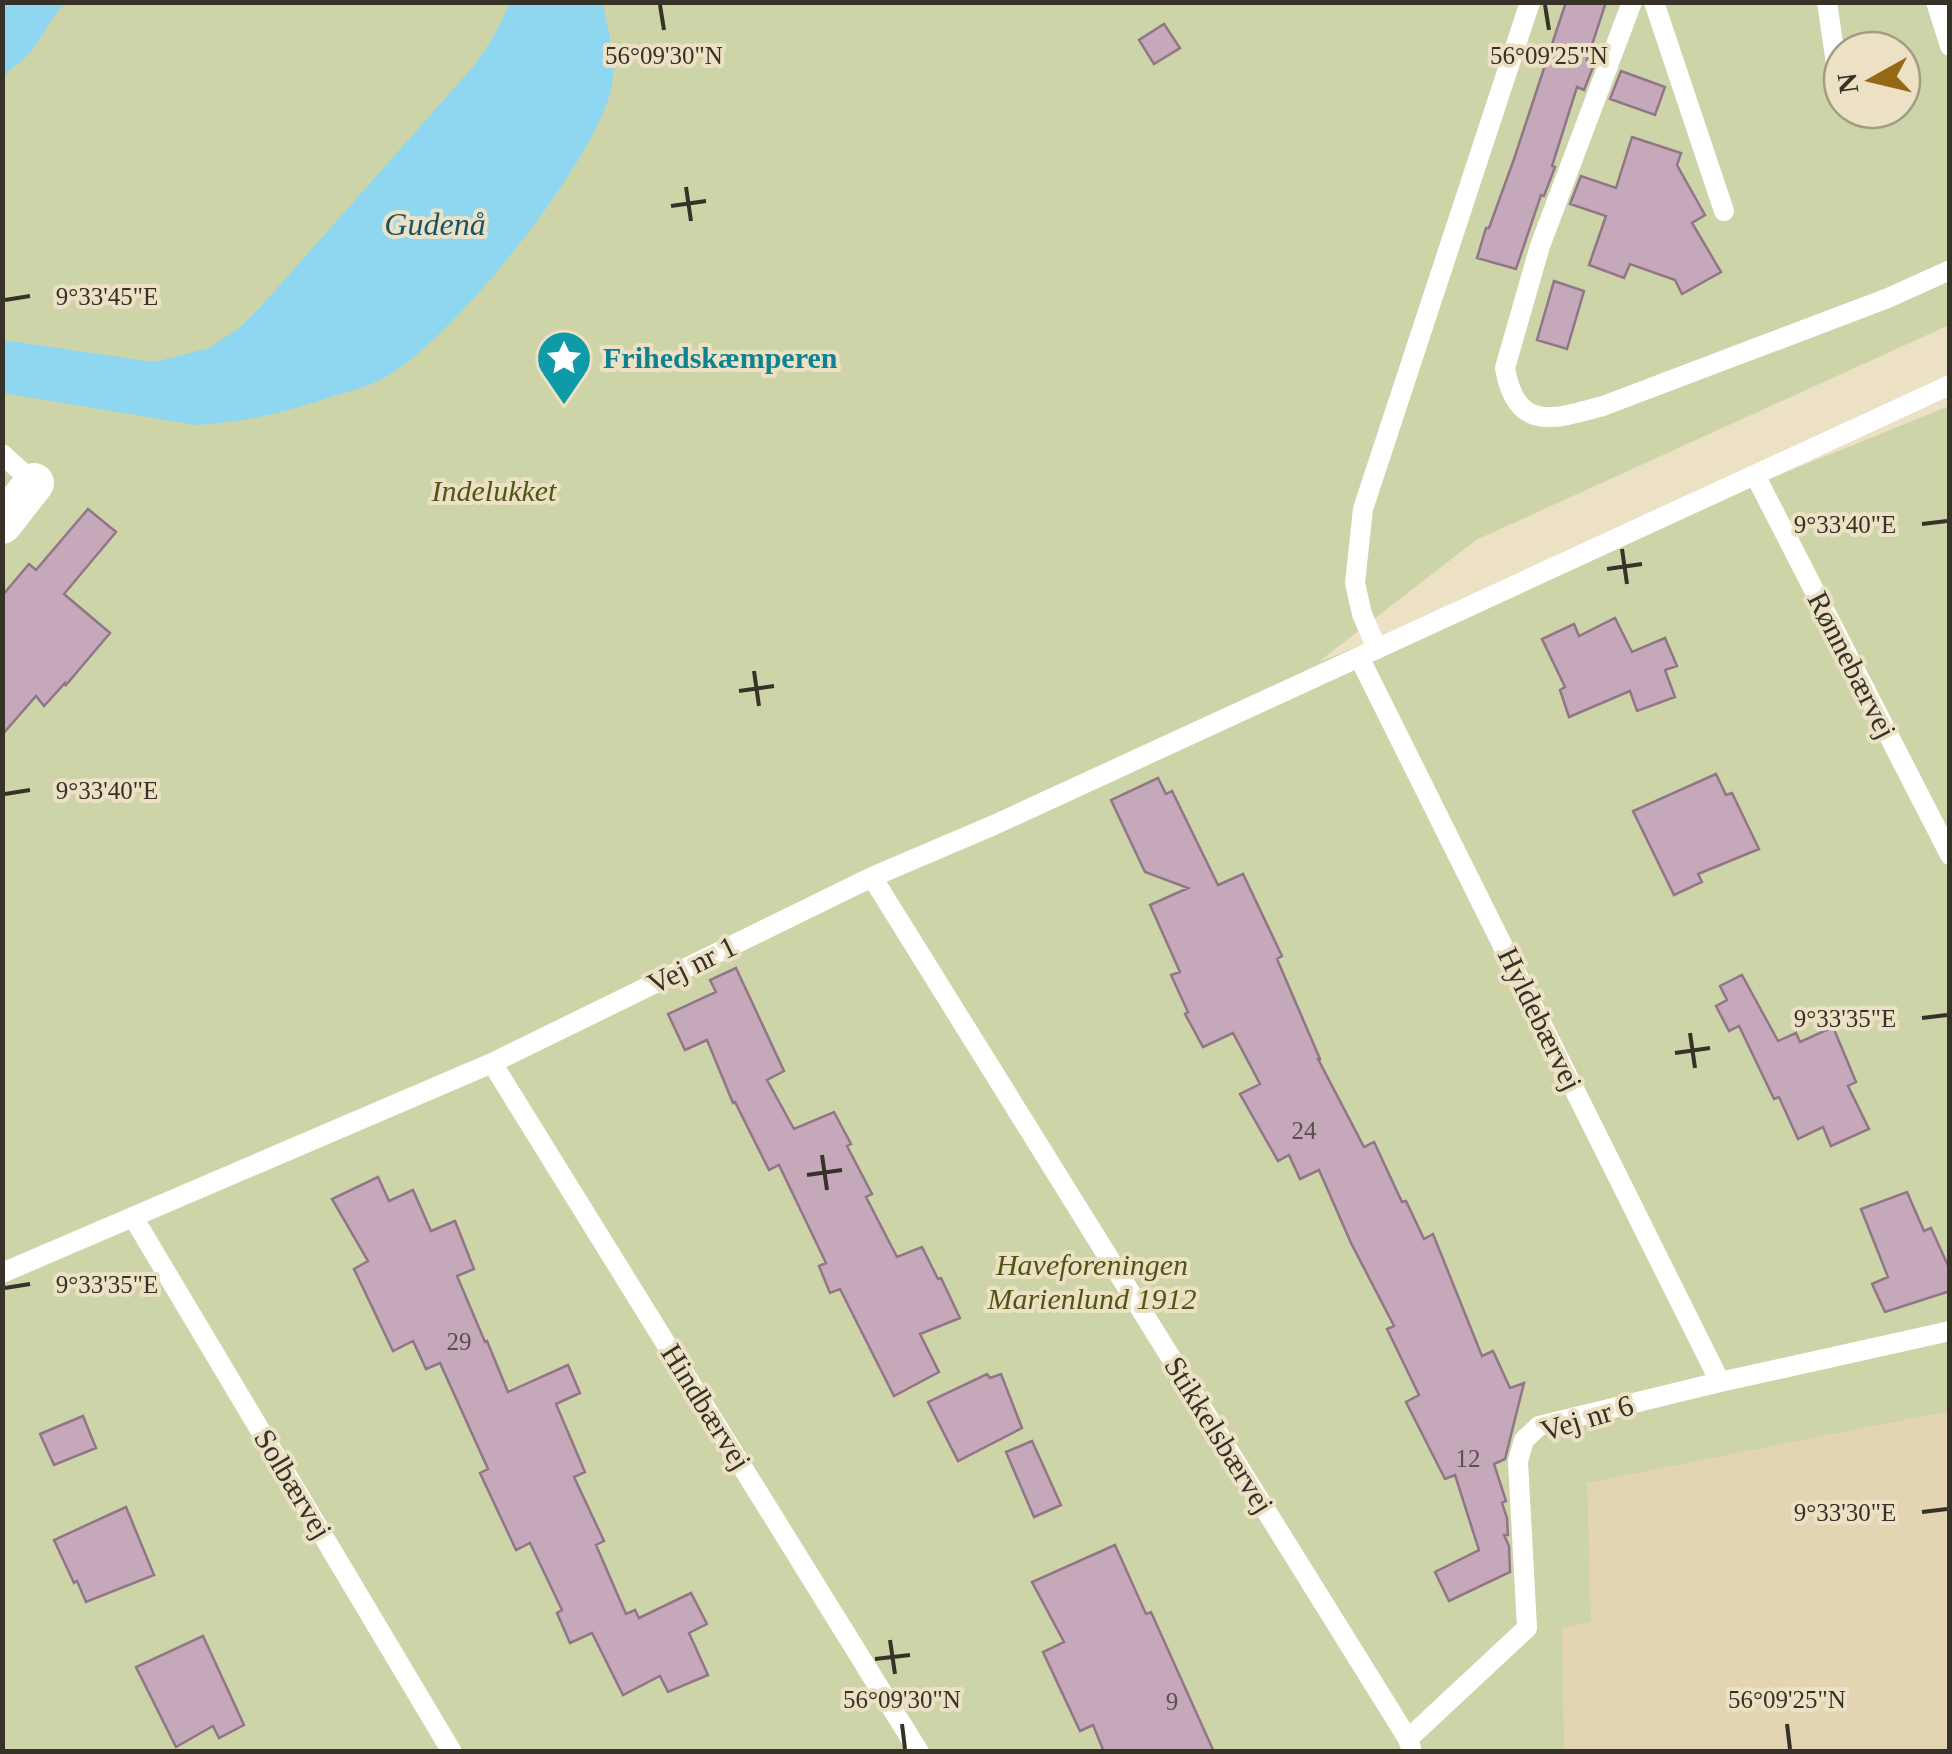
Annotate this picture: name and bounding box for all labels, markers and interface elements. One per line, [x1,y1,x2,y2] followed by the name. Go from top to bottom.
[1822,30,1922,130] north arrow
[605,42,723,69] text: 56°09'30"N
[1490,42,1608,69] text: 56°09'25"N
[1831,71,1864,96] text: N
[384,206,486,242] water label: Gudenå
[56,283,158,310] text: 9°33'45"E
[534,328,594,407] place icon: Frihedskæmperen
[603,341,838,374] place label: Frihedskæmperen
[431,474,557,507] park label: Indelukket
[1794,511,1896,538] text: 9°33'40"E
[1801,586,1903,744] street label: Rønnebærvej
[56,777,158,804] text: 9°33'40"E
[642,929,742,1000] street label: Vej nr 1
[1492,942,1589,1096] street label: Hyldebærvej
[1794,1005,1896,1032] text: 9°33'35"E
[1292,1117,1317,1144] house number: 24
[986,1248,1197,1315] park label: Haveforeningen Marienlund 1912
[56,1271,158,1298] text: 9°33'35"E
[447,1328,472,1355] house number: 29
[655,1338,758,1476] street label: Hindbærvej
[1158,1350,1281,1519] street label: Stikkelsbærvej
[1537,1388,1637,1447] street label: Vej nr 6
[248,1423,339,1544] street label: Solbærvej
[1456,1445,1481,1472] house number: 12
[1794,1499,1896,1526] text: 9°33'30"E
[843,1686,961,1713] text: 56°09'30"N
[1728,1686,1846,1713] text: 56°09'25"N
[1166,1688,1178,1715] house number: 9

